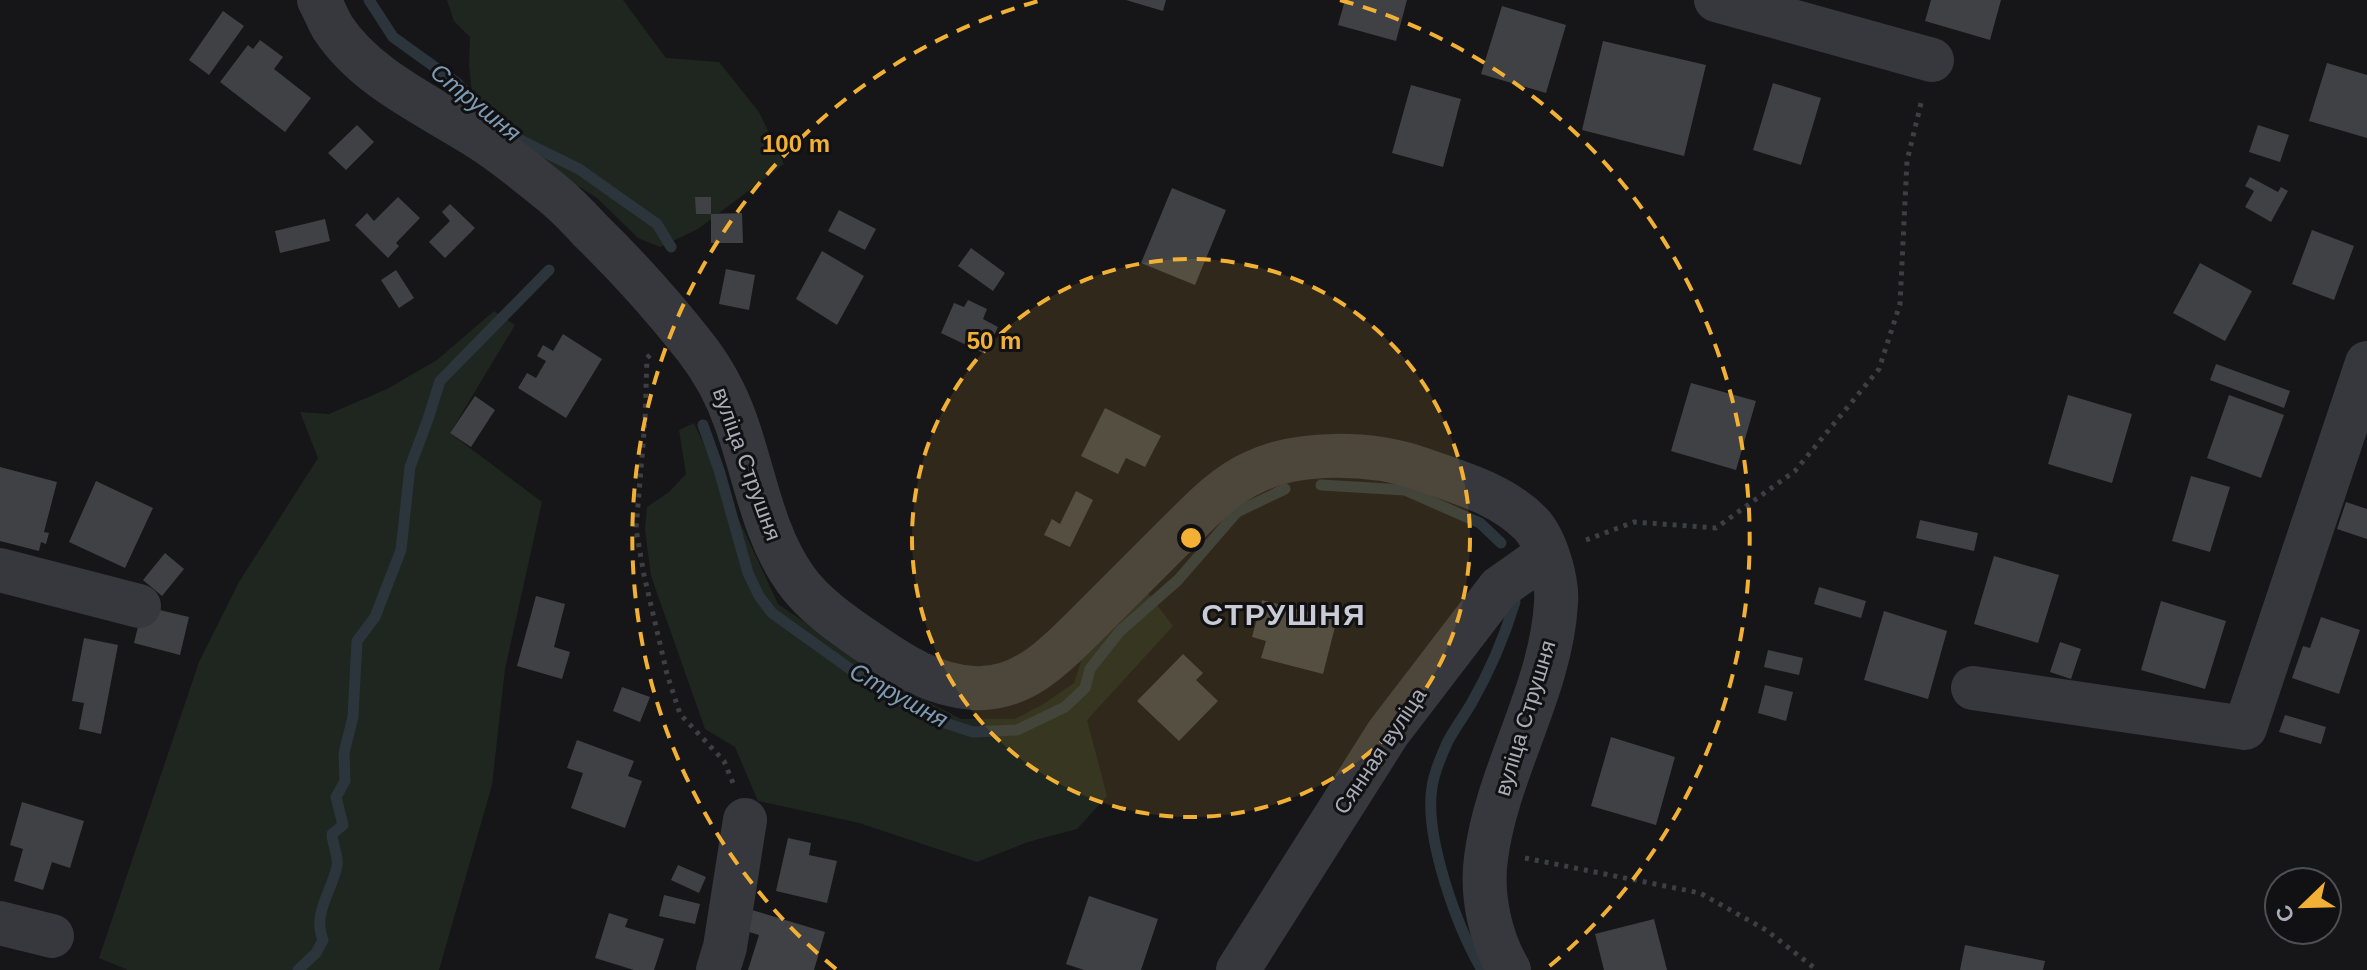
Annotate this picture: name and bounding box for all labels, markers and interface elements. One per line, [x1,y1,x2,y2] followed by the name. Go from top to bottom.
[426,58,526,146] water label: Струшня
[762,130,830,157] text: 100 m
[967,327,1021,354] text: 50 m
[708,384,786,544] street label: вуліца Струшня
[1177,524,1205,552] centre of rings
[1202,598,1366,631] district label: СТРУШНЯ
[1490,637,1560,799] street label: вуліца Струшня
[845,657,953,733] water label: Струшня
[1329,683,1432,819] street label: Сянная вуліца
[2263,866,2343,946] north arrow
[2270,901,2300,926] text: С

